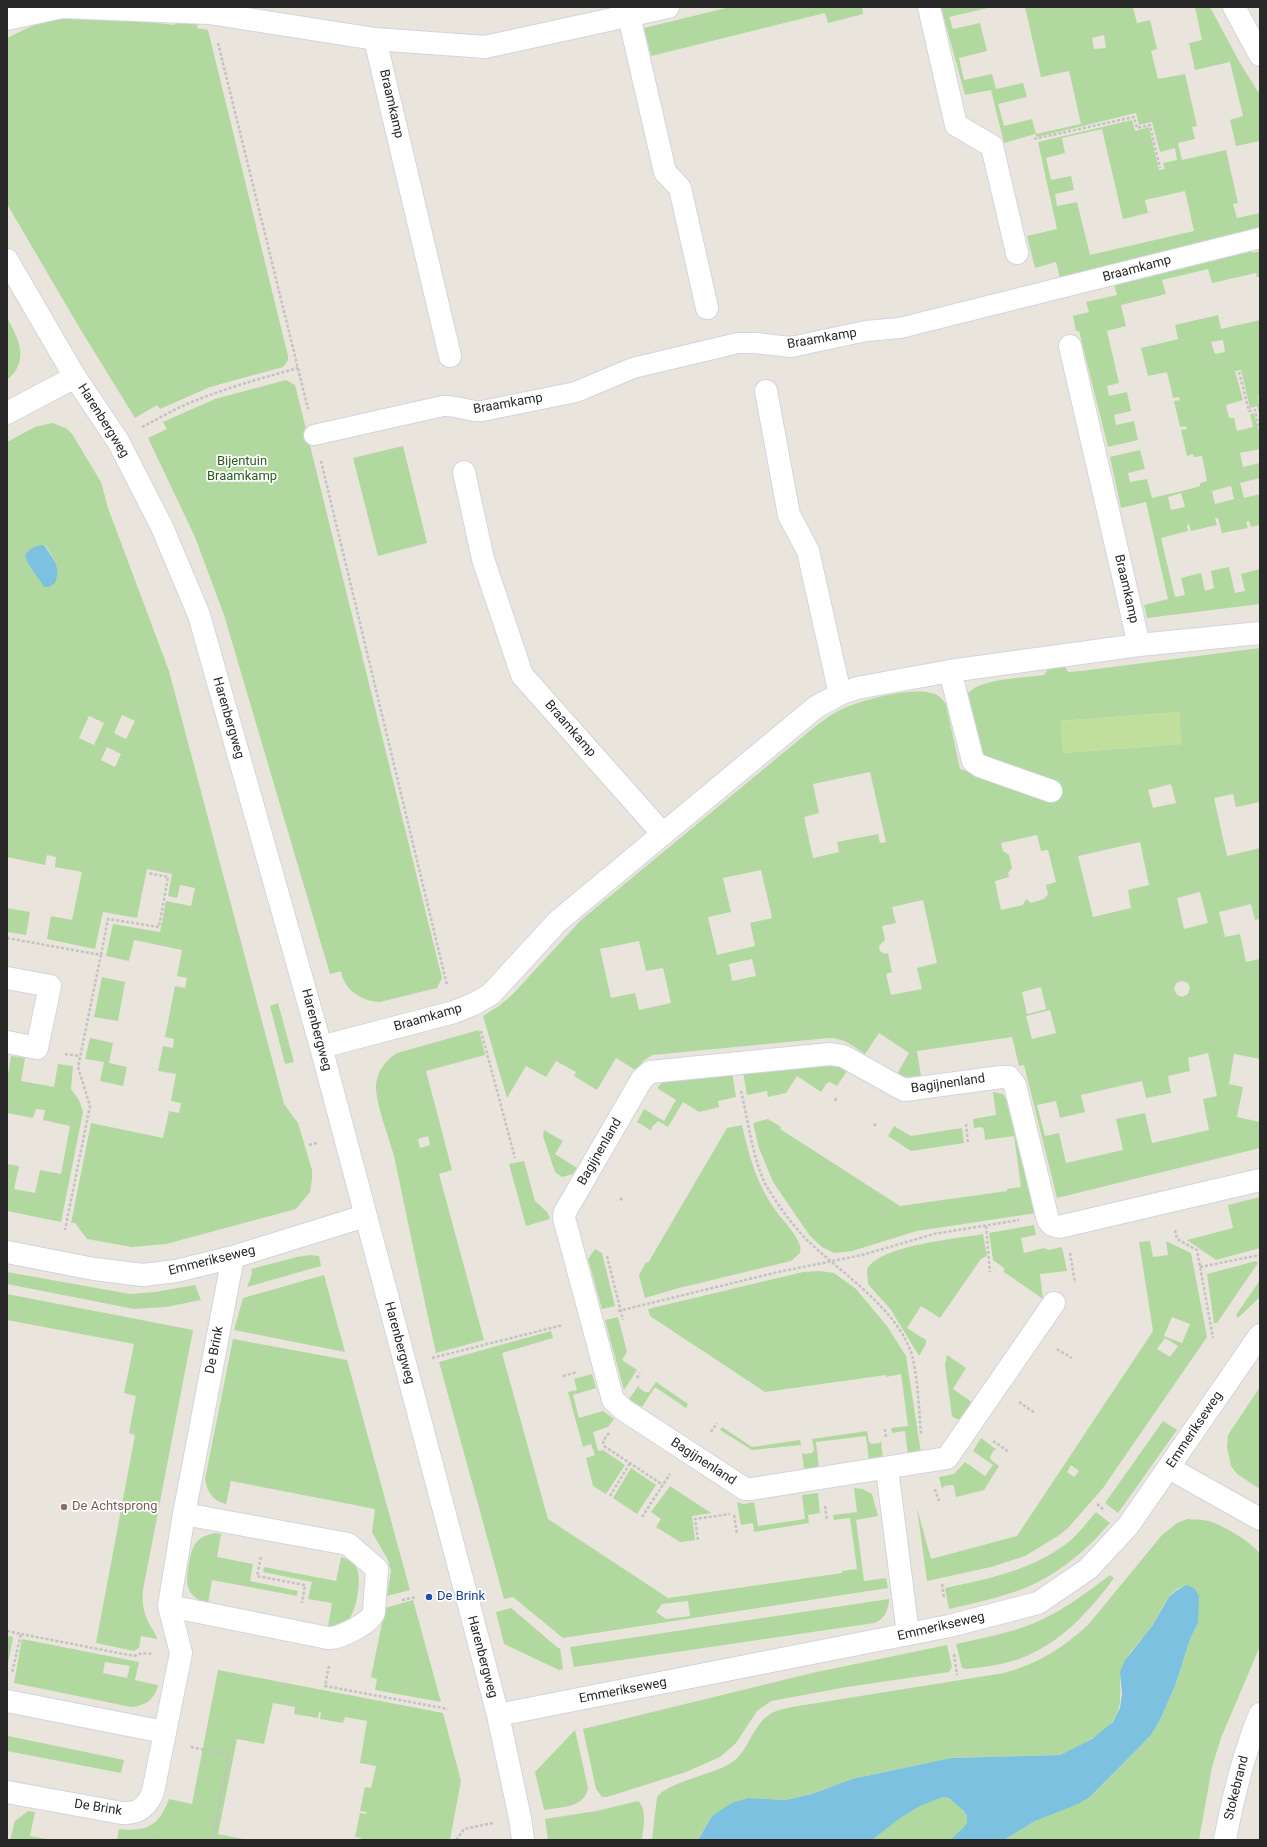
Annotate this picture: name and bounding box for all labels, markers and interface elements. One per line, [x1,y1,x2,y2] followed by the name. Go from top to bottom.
[376,68,406,140] street label: Braamkamp
[1101,252,1173,286] street label: Braamkamp
[786,325,858,353] street label: Braamkamp
[74,381,132,461] street label: Harenbergweg
[472,390,544,418] street label: Braamkamp
[207,454,277,485] park label: Bijentuin Braamkamp
[1111,553,1141,625] street label: Braamkamp
[209,675,247,761] street label: Harenbergweg
[541,697,599,761] street label: Braamkamp
[298,987,334,1073] street label: Harenbergweg
[392,1001,464,1035] street label: Braamkamp
[910,1071,986,1097] street label: Bagijnenland
[575,1116,625,1188] street label: Bagijnenland
[167,1243,257,1279] street label: Emmerikseweg
[381,1300,417,1386] street label: Harenbergweg
[203,1325,227,1375] street label: De Brink
[1164,1389,1226,1471] street label: Emmerikseweg
[667,1435,739,1489] street label: Bagijnenland
[72,1499,158,1515] place label: De Achtsprong
[59,1502,69,1512] marker: De Achtsprong
[437,1589,485,1605] place label: De Brink
[424,1592,434,1602] marker: De Brink
[896,1609,986,1645] street label: Emmerikseweg
[464,1614,500,1700] street label: Harenbergweg
[578,1675,668,1707] street label: Emmerikseweg
[1221,1754,1253,1822] street label: Stokebrand
[73,1797,123,1819] street label: De Brink

